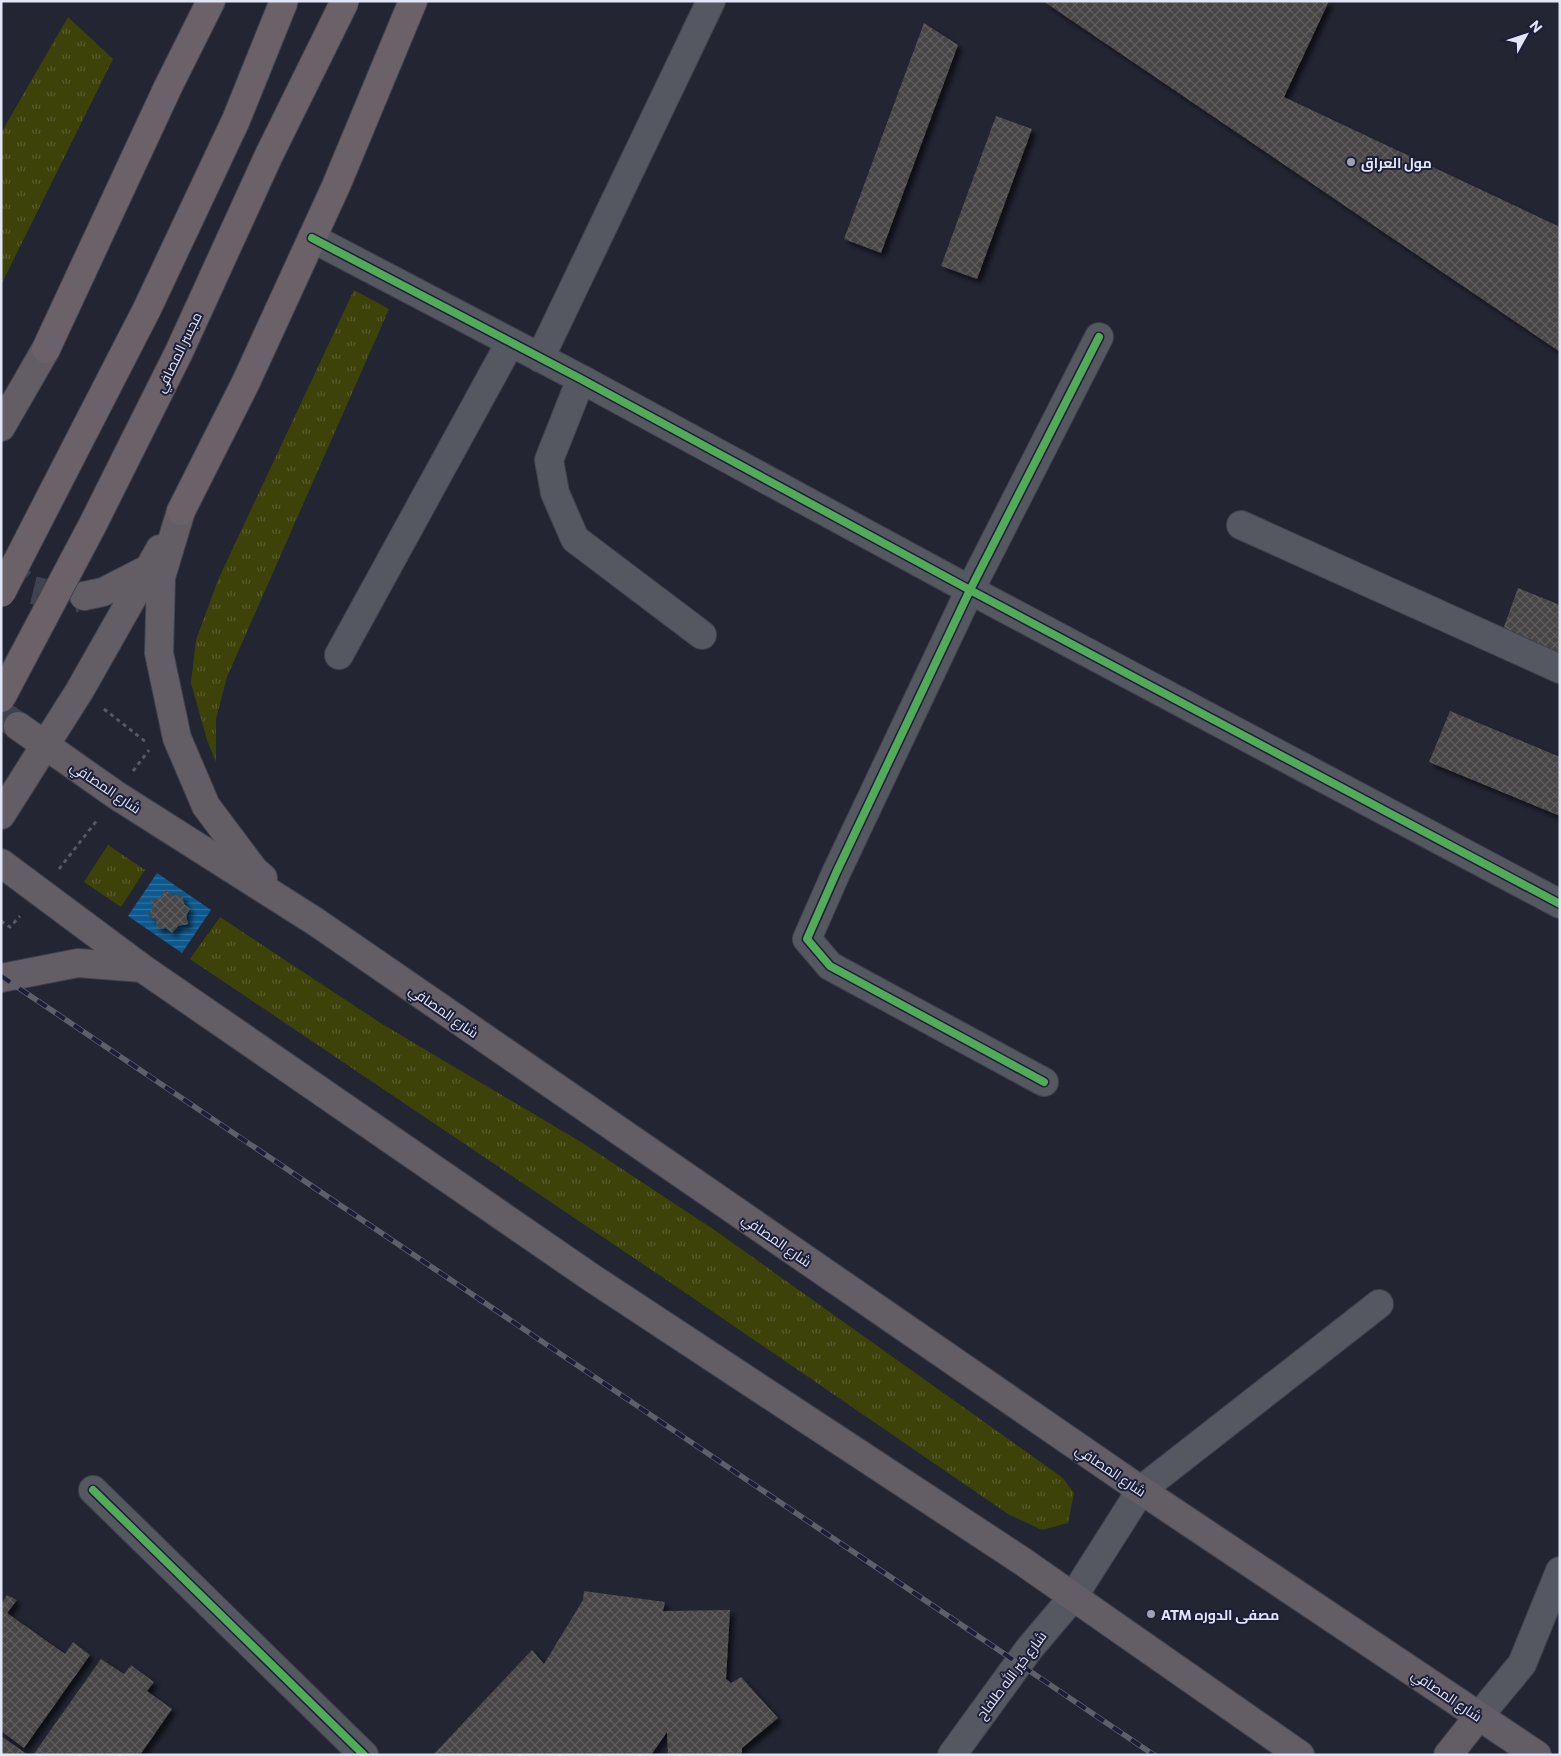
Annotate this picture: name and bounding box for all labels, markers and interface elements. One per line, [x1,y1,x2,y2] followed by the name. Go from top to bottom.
[1501,10,1551,60] north arrow
[1526,17,1546,36] text: N
[1361,154,1432,172] place label: مول العراق
[1345,156,1357,168] marker: مول العراق
[151,309,208,397] street label: مجسر المصافي
[65,757,144,820] street label: شارع المصافي
[404,981,482,1044] street label: شارع المصافي
[737,1210,815,1273] street label: شارع المصافي
[1070,1440,1149,1503] street label: شارع المصافي
[1161,1606,1279,1624] place label: ATM مصفى الدوره
[1145,1608,1157,1620] marker: ATM مصفى الدوره
[972,1628,1050,1723] street label: شارع خير الله طلفاح
[1406,1665,1485,1728] street label: شارع المصافي

